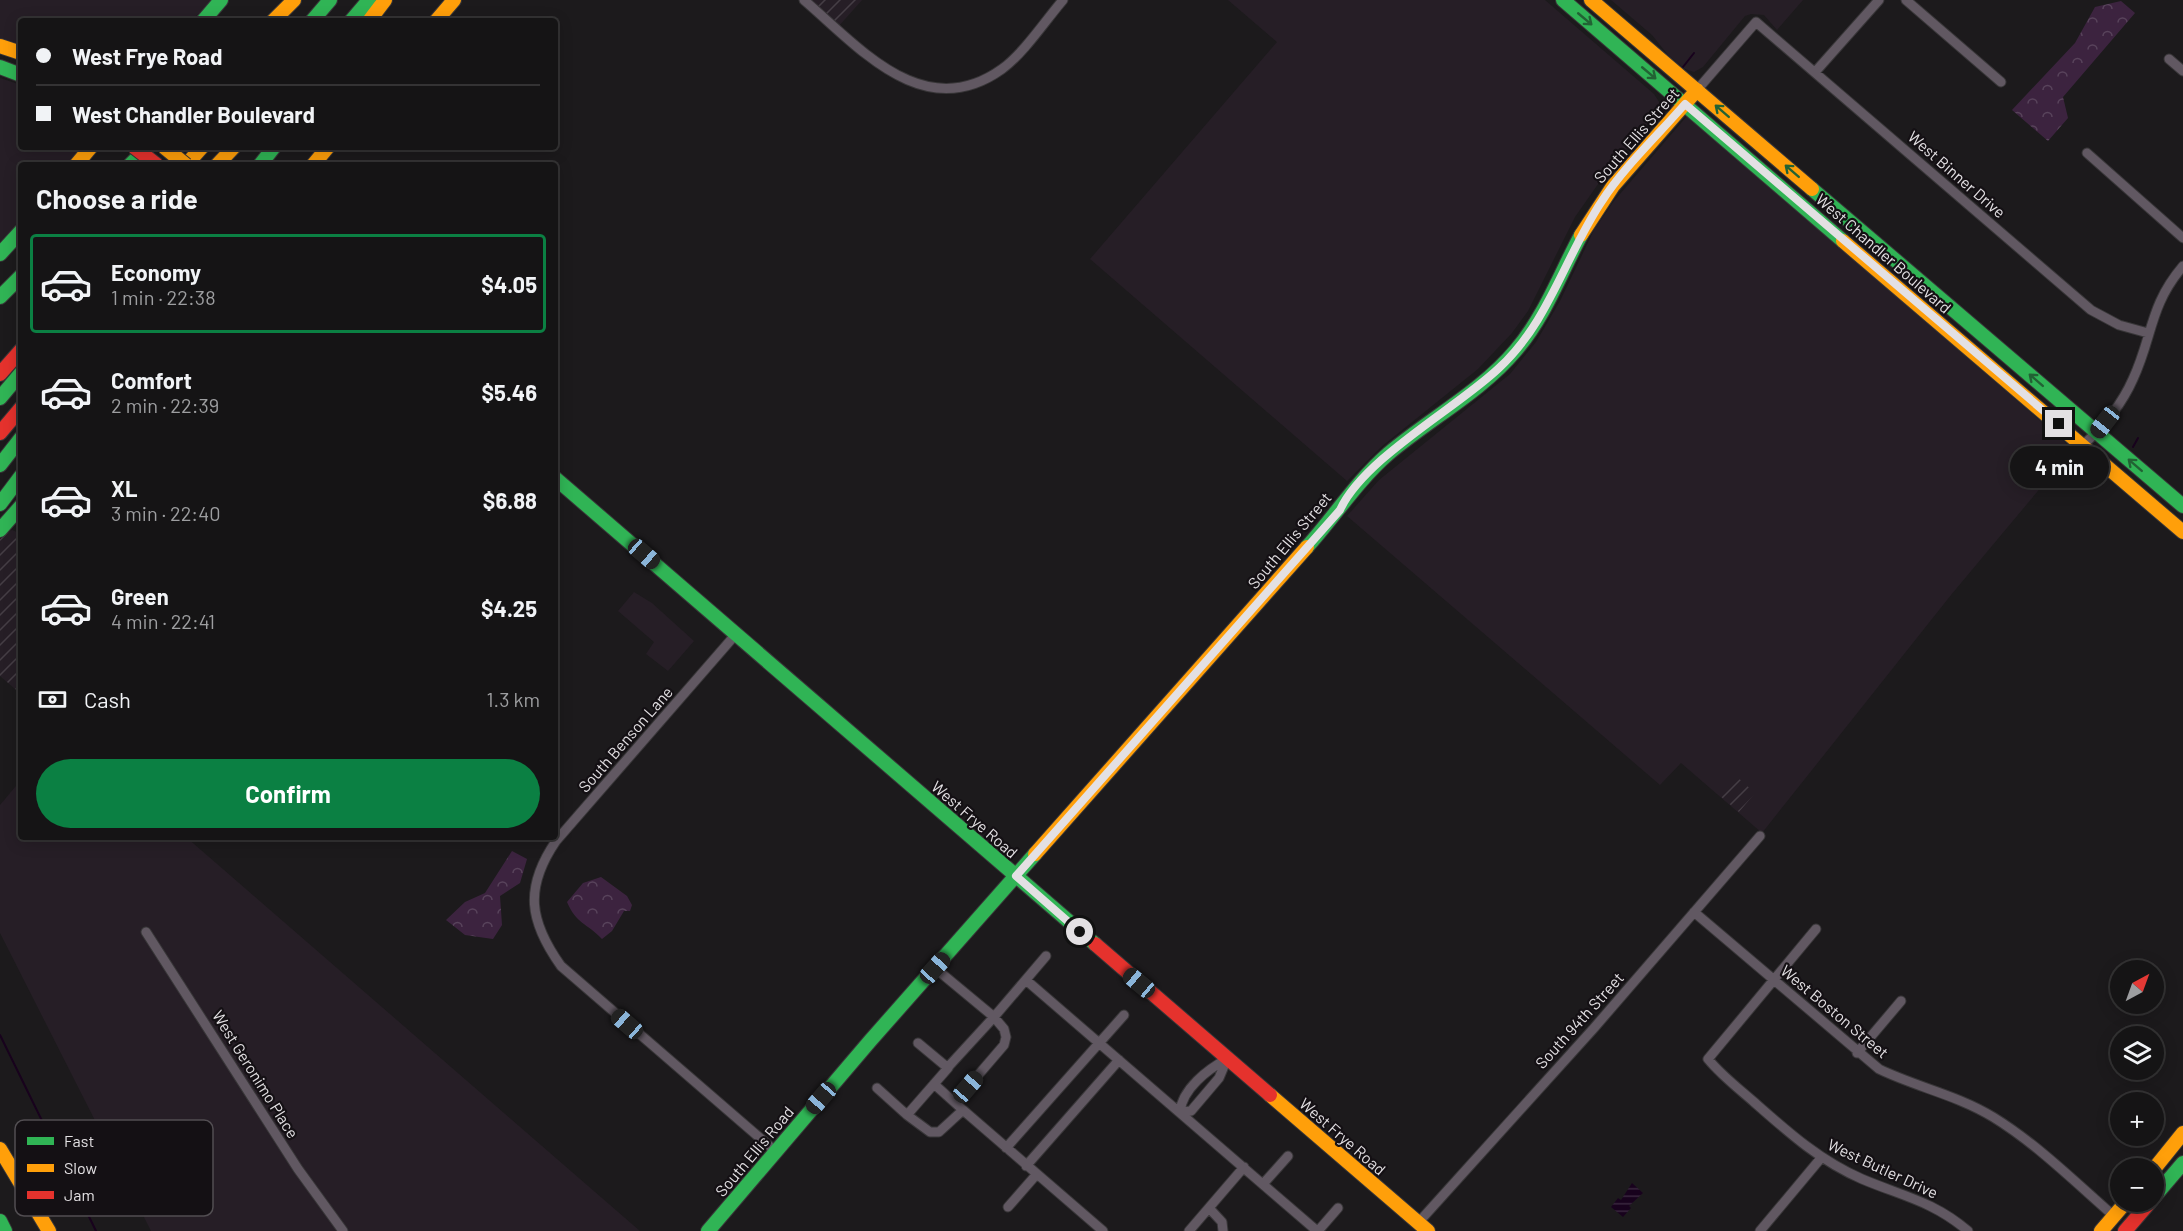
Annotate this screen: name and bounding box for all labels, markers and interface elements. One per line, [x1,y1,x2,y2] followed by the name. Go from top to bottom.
[1577,12,1592,26] one-way arrow
[72,43,222,69] text: West Frye Road
[1641,66,1656,80] one-way arrow
[1589,83,1683,187] street label: South Ellis Street
[72,101,315,127] text: West Chandler Boulevard
[1715,104,1730,118] one-way arrow
[1904,127,2010,221] street label: West Binner Drive
[1784,165,1800,178] one-way arrow
[36,182,198,214] text: Choose a ride
[1813,189,1955,317] street label: West Chandler Boulevard
[39,257,93,311] icon: car
[111,259,201,285] text: Economy
[481,271,537,297] text: $4.05
[111,285,216,309] text: 1 min · 22:38
[39,365,93,419] icon: car
[111,367,192,393] text: Comfort
[2029,373,2044,387] one-way arrow
[481,379,537,405] text: $5.46
[111,393,219,417] text: 2 min · 22:39
[2087,402,2123,442] car
[2045,410,2072,437] route end
[2010,445,2108,487] callout: 4 min
[2035,455,2084,479] text: 4 min
[2128,458,2143,472] one-way arrow
[39,473,93,527] icon: car
[111,475,137,501] text: XL
[483,487,537,513] text: $6.88
[1243,488,1335,592] street label: South Ellis Street
[111,501,220,525] text: 3 min · 22:40
[625,535,663,573] car
[39,581,93,635] icon: car
[111,583,169,609] text: Green
[481,595,537,621] text: $4.25
[111,609,215,633] text: 4 min · 22:41
[574,682,676,796] street label: South Benson Lane
[36,683,69,716] icon: cash
[84,686,131,712] text: Cash
[487,687,540,711] text: 1.3 km
[36,759,540,828] button: Confirm
[928,776,1022,862] street label: West Frye Road
[1066,918,1093,945] route start
[916,949,954,987] car
[1777,960,1893,1062] street label: West Boston Street
[2110,960,2164,1014] north arrow
[2110,960,2164,1212] map controls
[1119,965,1159,1001] car
[1531,968,1627,1072] street label: South 94th Street
[608,1005,646,1043] car
[209,1007,303,1141] street label: West Geronimo Place
[2110,1026,2164,1080] button: layers
[949,1068,987,1106] car
[802,1079,840,1117] car
[2110,1092,2164,1146] button: +
[1296,1093,1390,1179] street label: West Frye Road
[711,1102,797,1200] street label: South Ellis Road
[15,1120,213,1216] legend
[64,1131,94,1150] text: Fast
[1825,1134,1941,1202] street label: West Butler Drive
[64,1158,97,1177] text: Slow
[2110,1158,2164,1212] button: −
[64,1185,95,1204] text: Jam

